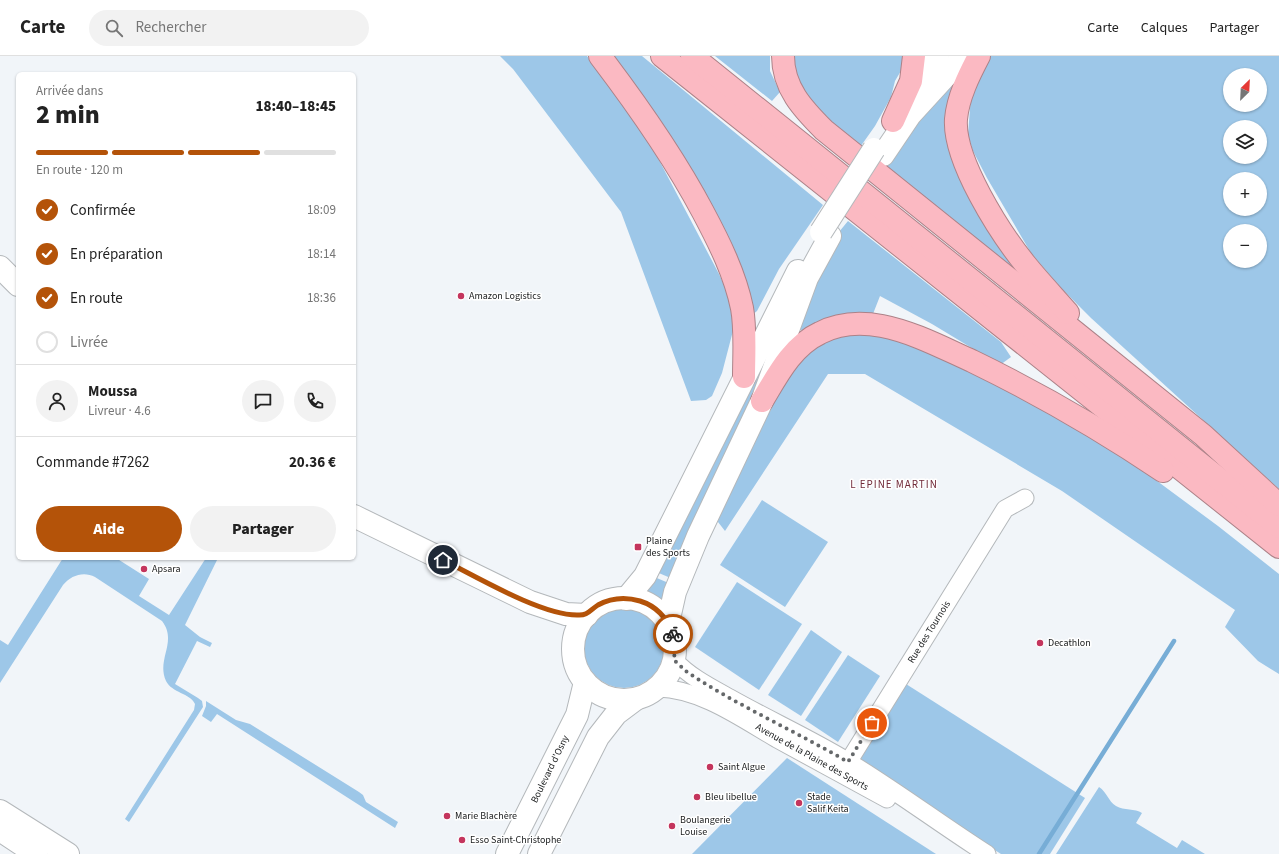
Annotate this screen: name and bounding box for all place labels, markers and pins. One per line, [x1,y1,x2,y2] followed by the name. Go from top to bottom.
[469,289,541,303] place label: Amazon Logistics
[456,291,466,301] marker: Amazon Logistics
[646,534,690,560] place label: Plaine des Sports
[633,542,643,552] marker: Plaine des Sports
[426,543,460,577] pin
[152,562,180,576] place label: Apsara
[139,564,149,574] marker: Apsara
[1048,636,1091,650] place label: Decathlon
[1035,638,1045,648] marker: Decathlon
[855,706,889,740] pin
[718,760,765,774] place label: Saint Algue
[705,762,715,772] marker: Saint Algue
[705,790,757,804] place label: Bleu libellue
[807,790,849,816] place label: Stade Salif Keita
[692,792,702,802] marker: Bleu libellue
[794,798,804,808] marker: Stade Salif Keita
[455,809,517,823] place label: Marie Blachère
[442,811,452,821] marker: Marie Blachère
[680,813,731,839] place label: Boulangerie Louise
[667,821,677,831] marker: Boulangerie Louise
[470,833,561,847] place label: Esso Saint-Christophe
[457,835,467,845] marker: Esso Saint-Christophe

